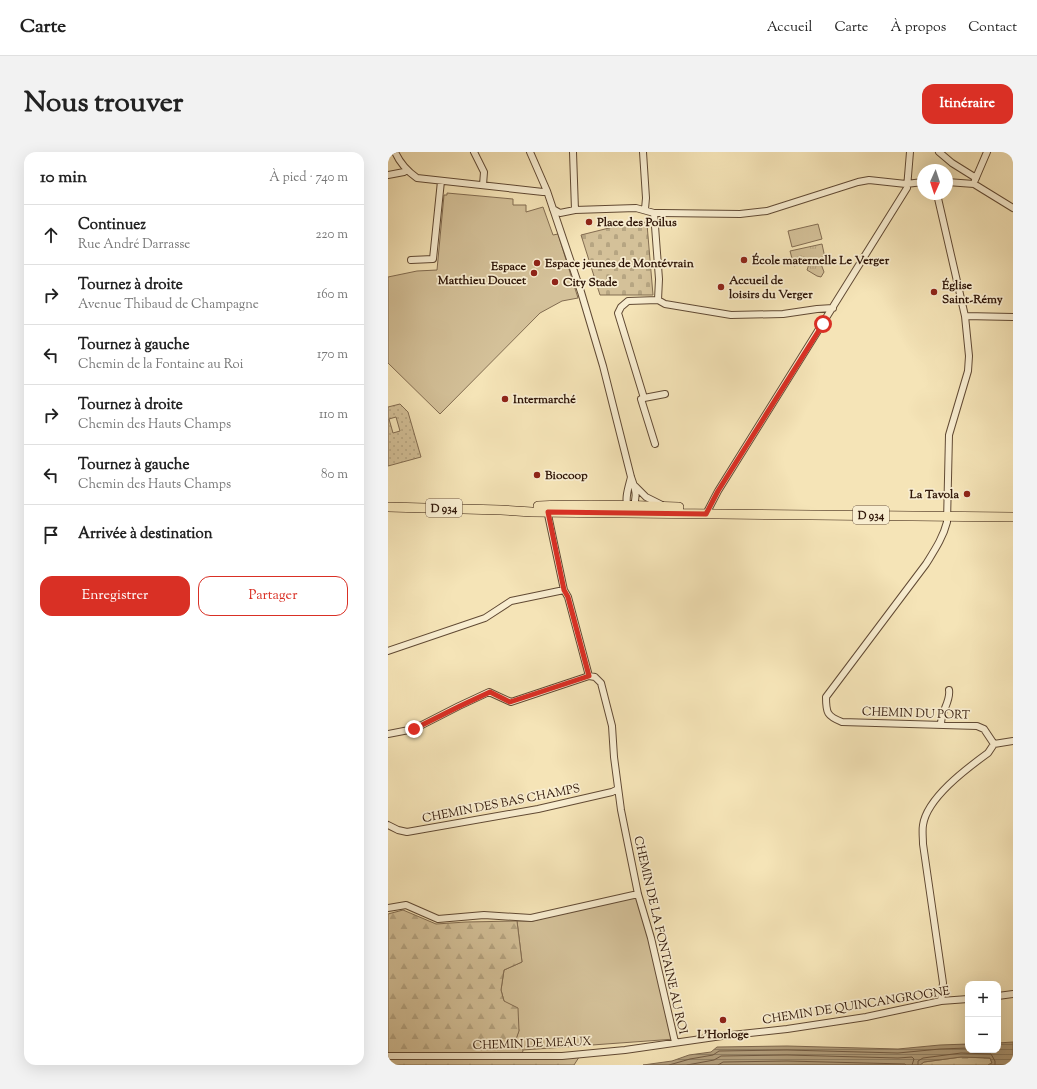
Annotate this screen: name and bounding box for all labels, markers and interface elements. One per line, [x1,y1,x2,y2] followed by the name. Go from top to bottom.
[20,14,66,41] text: Carte
[767,18,812,38] text: Accueil
[834,18,868,38] text: Carte
[890,18,946,38] text: À propos
[968,18,1017,38] text: Contact
[24,84,183,124] text: Nous trouver
[922,84,1013,124] button: Itinéraire
[917,164,953,200] north arrow
[40,166,87,190] text: 10 min
[269,169,348,187] text: À pied · 740 m
[596,214,677,232] place label: Place des Poilus
[78,215,146,236] text: Continuez
[584,217,594,227] marker: Place des Poilus
[40,224,62,246] icon: ahead
[315,226,348,244] text: 220 m
[78,236,190,254] text: Rue André Darrasse
[751,252,890,270] place label: École maternelle Le Verger
[544,255,695,273] place label: Espace jeunes de Montévrain
[739,255,749,265] marker: École maternelle Le Verger
[437,258,527,290] place label: Espace Matthieu Doucet
[532,258,542,268] marker: Espace jeunes de Montévrain
[529,268,539,278] marker: Espace Matthieu Doucet
[728,272,813,304] place label: Accueil de loisirs du Verger
[563,274,618,292] place label: City Stade
[78,275,183,296] text: Tournez à droite
[550,277,560,287] marker: City Stade
[941,277,1003,309] place label: Église Saint-Rémy
[716,282,726,292] marker: Accueil de loisirs du Verger
[40,284,62,306] icon: right
[317,286,348,304] text: 160 m
[929,287,939,297] marker: Église Saint-Rémy
[78,296,259,314] text: Avenue Thibaud de Champagne
[814,315,832,333] route start
[78,335,189,356] text: Tournez à gauche
[40,344,62,366] icon: left
[317,346,348,364] text: 170 m
[78,356,243,374] text: Chemin de la Fontaine au Roi
[512,391,576,409] place label: Intermarché
[500,394,510,404] marker: Intermarché
[78,395,183,416] text: Tournez à droite
[40,404,62,426] icon: right
[319,406,348,424] text: 110 m
[78,416,231,434] text: Chemin des Hauts Champs
[78,455,189,476] text: Tournez à gauche
[40,464,62,486] icon: left
[321,466,348,484] text: 80 m
[544,467,588,485] place label: Biocoop
[532,470,542,480] marker: Biocoop
[78,476,231,494] text: Chemin des Hauts Champs
[909,486,959,504] place label: La Tavola
[962,489,972,499] marker: La Tavola
[426,499,462,517] road number: D 934
[853,506,889,524] road number: D 934
[40,524,62,546] icon: arrive
[78,524,213,545] text: Arrivée à destination
[40,576,190,616] button: Enregistrer
[198,576,348,616] button: Partager
[861,703,971,725] street label: CHEMIN DU PORT
[405,720,423,738] route end
[421,780,582,828] street label: CHEMIN DES BAS CHAMPS
[628,834,692,1036] street label: CHEMIN DE LA FONTAINE AU ROI
[965,981,1001,1053] map controls
[965,981,1001,1017] button: +
[761,982,952,1030] street label: CHEMIN DE QUINCANGROGNE
[718,1015,728,1025] marker: L'Horloge
[965,1017,1001,1053] button: −
[696,1026,749,1044] place label: L'Horloge
[472,1033,592,1055] street label: CHEMIN DE MEAUX

